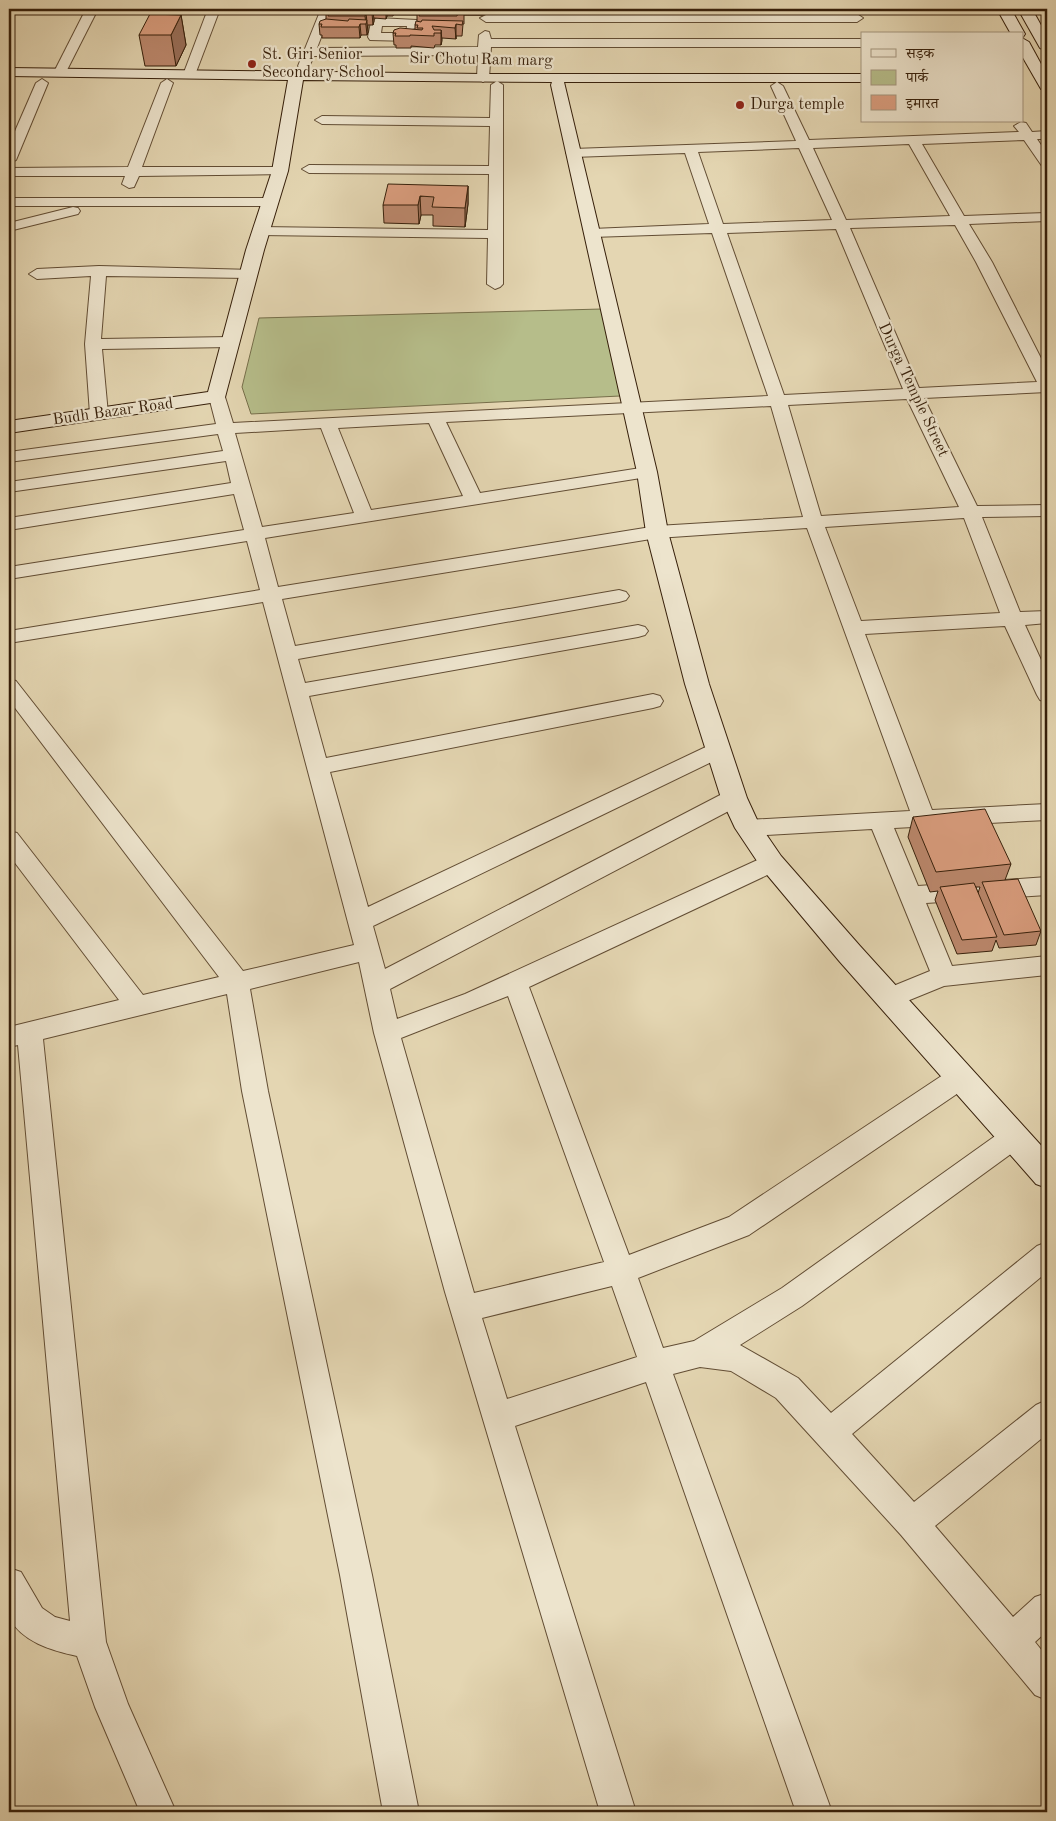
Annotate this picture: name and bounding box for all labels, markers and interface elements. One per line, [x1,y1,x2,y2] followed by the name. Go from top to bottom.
[861,32,1024,122] legend
[262,47,384,81] place label: St. Giri Senior Secondary School
[905,47,935,62] text: सड़क
[409,51,553,69] street label: Sir Chotu Ram marg
[246,58,258,70] marker: St. Giri Senior Secondary School
[905,68,929,86] text: पार्क
[750,97,844,113] place label: Durga temple
[905,97,940,112] text: इमारत
[734,99,746,111] marker: Durga temple
[875,321,951,460] street label: Durga Temple Street
[52,396,174,428] street label: Budh Bazar Road

